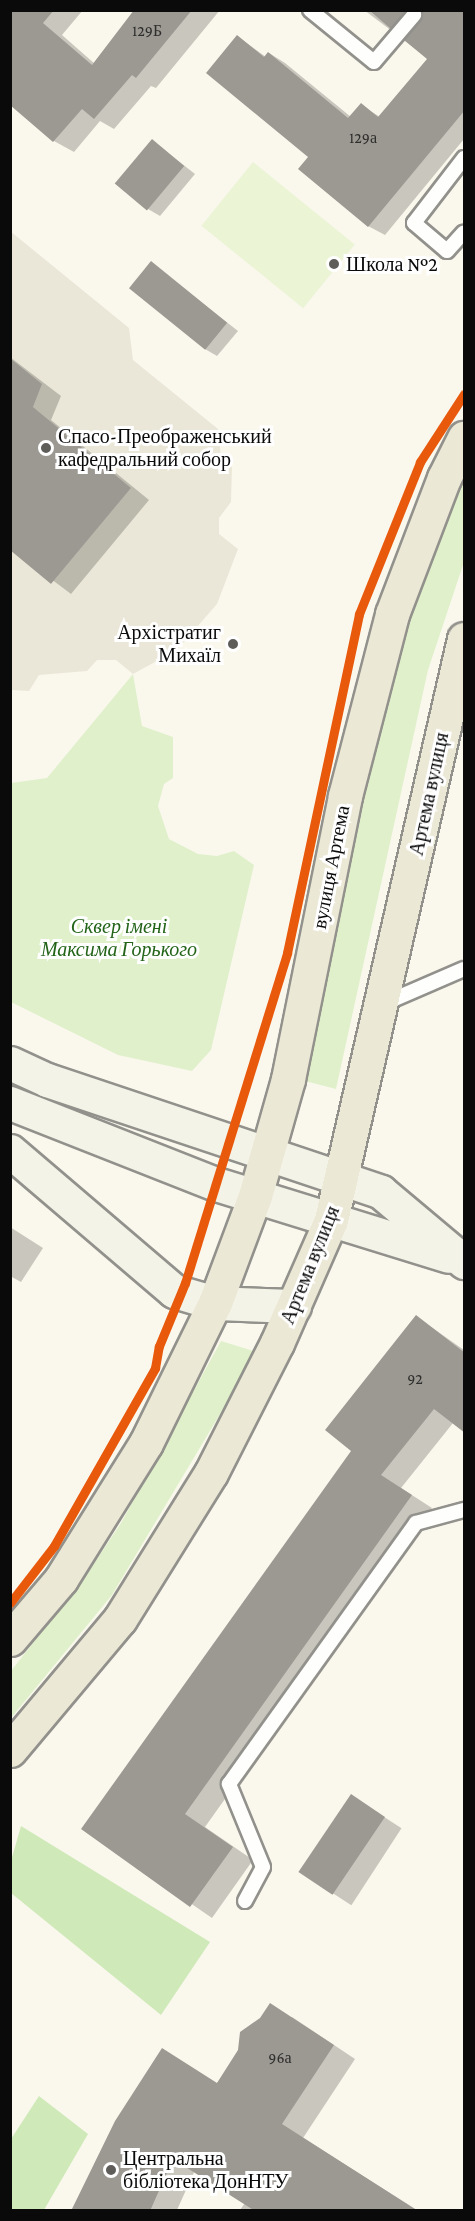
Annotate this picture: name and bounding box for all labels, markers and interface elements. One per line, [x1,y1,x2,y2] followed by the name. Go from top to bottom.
[132,21,162,41] house number: 129Б
[349,128,377,148] house number: 129а
[346,252,438,276] place label: Школа №2
[327,257,341,271] marker: Школа №2
[58,424,272,471] place label: Спасо-Преображенський кафедральний собор
[39,441,53,455] marker: Спасо-Преображенський кафедральний собор
[117,620,221,667] place label: Архістратиг Михаїл
[226,637,240,651] marker: Архістратиг Михаїл
[404,730,454,858] street label: Артема вулиця
[307,803,355,931] street label: вулиця Артема
[41,914,197,961] park label: Сквер імені Максима Горького
[275,1202,345,1328] street label: Артема вулиця
[407,1369,423,1389] house number: 92
[268,2048,292,2068] house number: 96а
[123,2146,289,2193] place label: Центральна бібліотека ДонНТУ
[104,2163,118,2177] marker: Центральна бібліотека ДонНТУ

